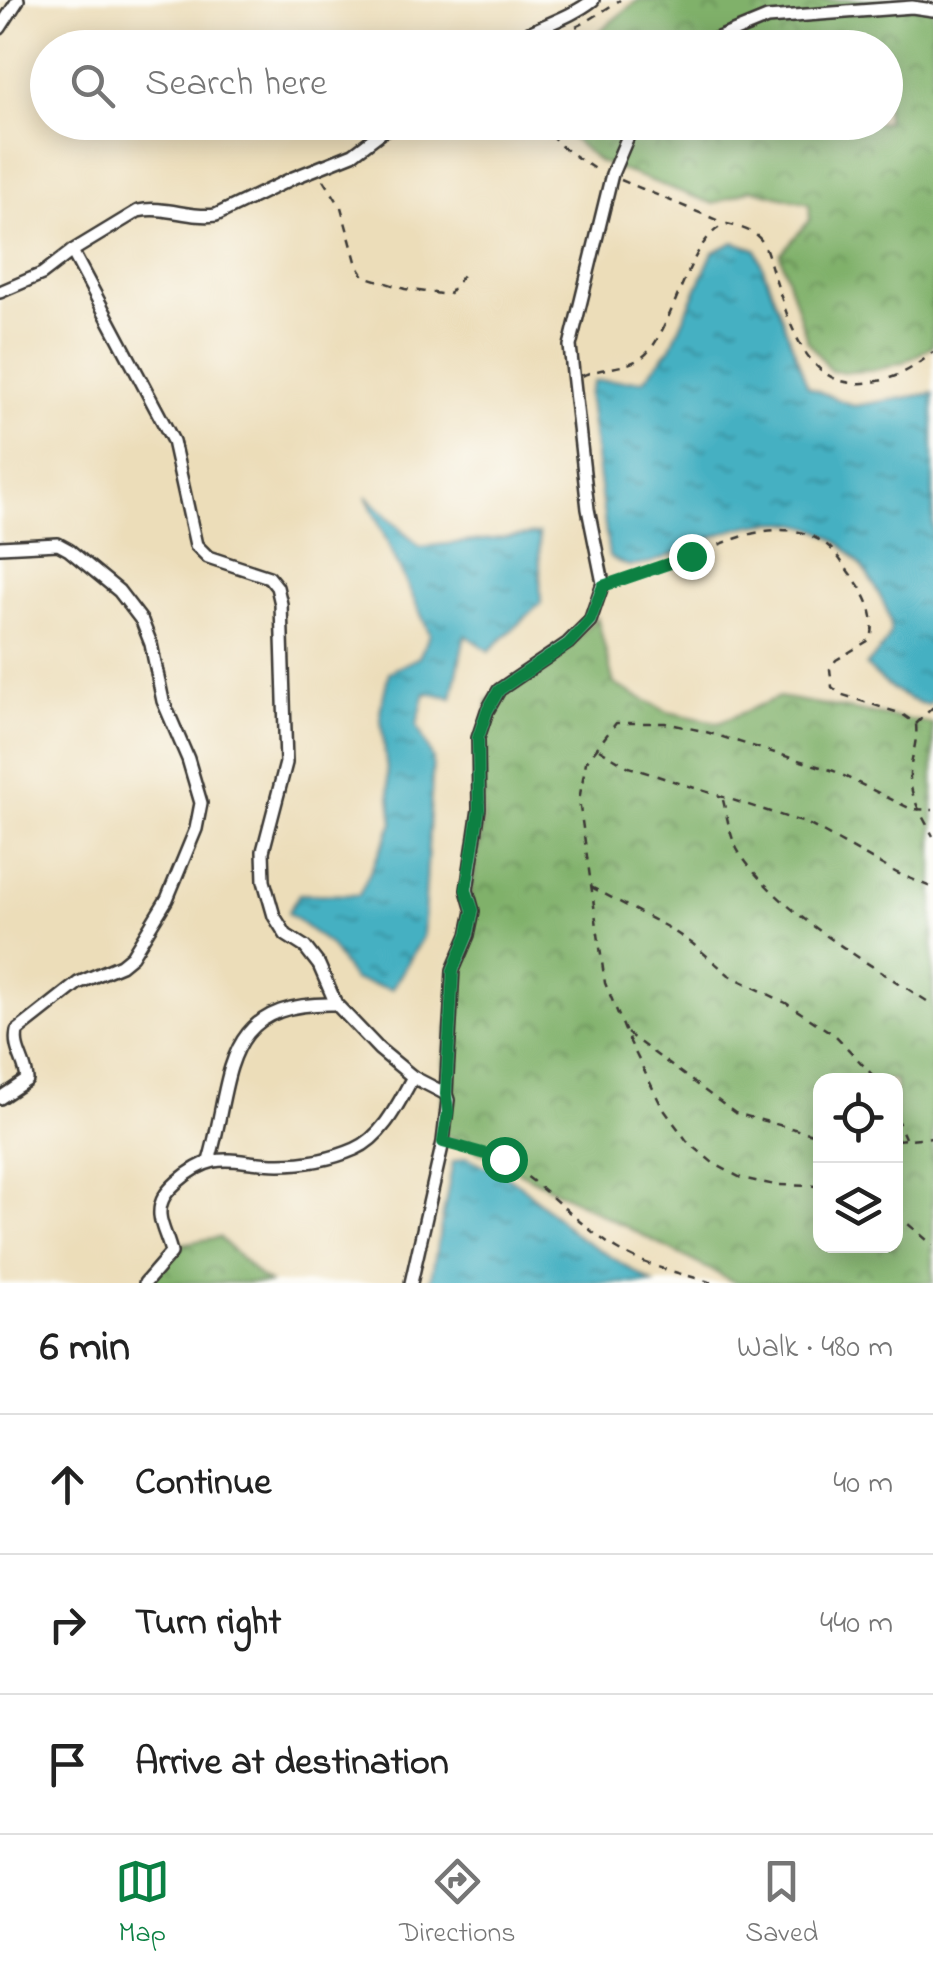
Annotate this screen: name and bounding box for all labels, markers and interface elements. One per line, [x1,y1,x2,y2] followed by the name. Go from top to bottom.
[30,30,903,140] search box
[145,57,327,113] text: Search here
[65,58,120,113] icon: search
[669,534,715,580] route end
[813,1073,903,1253] map controls
[813,1073,903,1163] button: locate
[482,1137,528,1183] route start
[813,1163,903,1253] button: layers
[40,1318,130,1379] text: 6 min
[737,1325,893,1372] text: Walk · 480 m
[135,1456,271,1512] text: Continue
[40,1457,95,1512] icon: ahead
[833,1461,893,1508] text: 40 m
[135,1596,281,1652] text: Turn right
[40,1597,95,1652] icon: right
[820,1601,893,1648] text: 440 m
[135,1736,449,1792] text: Arrive at destination
[40,1737,95,1792] icon: arrive
[115,1854,170,1955] tab: Map
[399,1854,516,1955] tab: Directions
[745,1854,818,1955] tab: Saved

